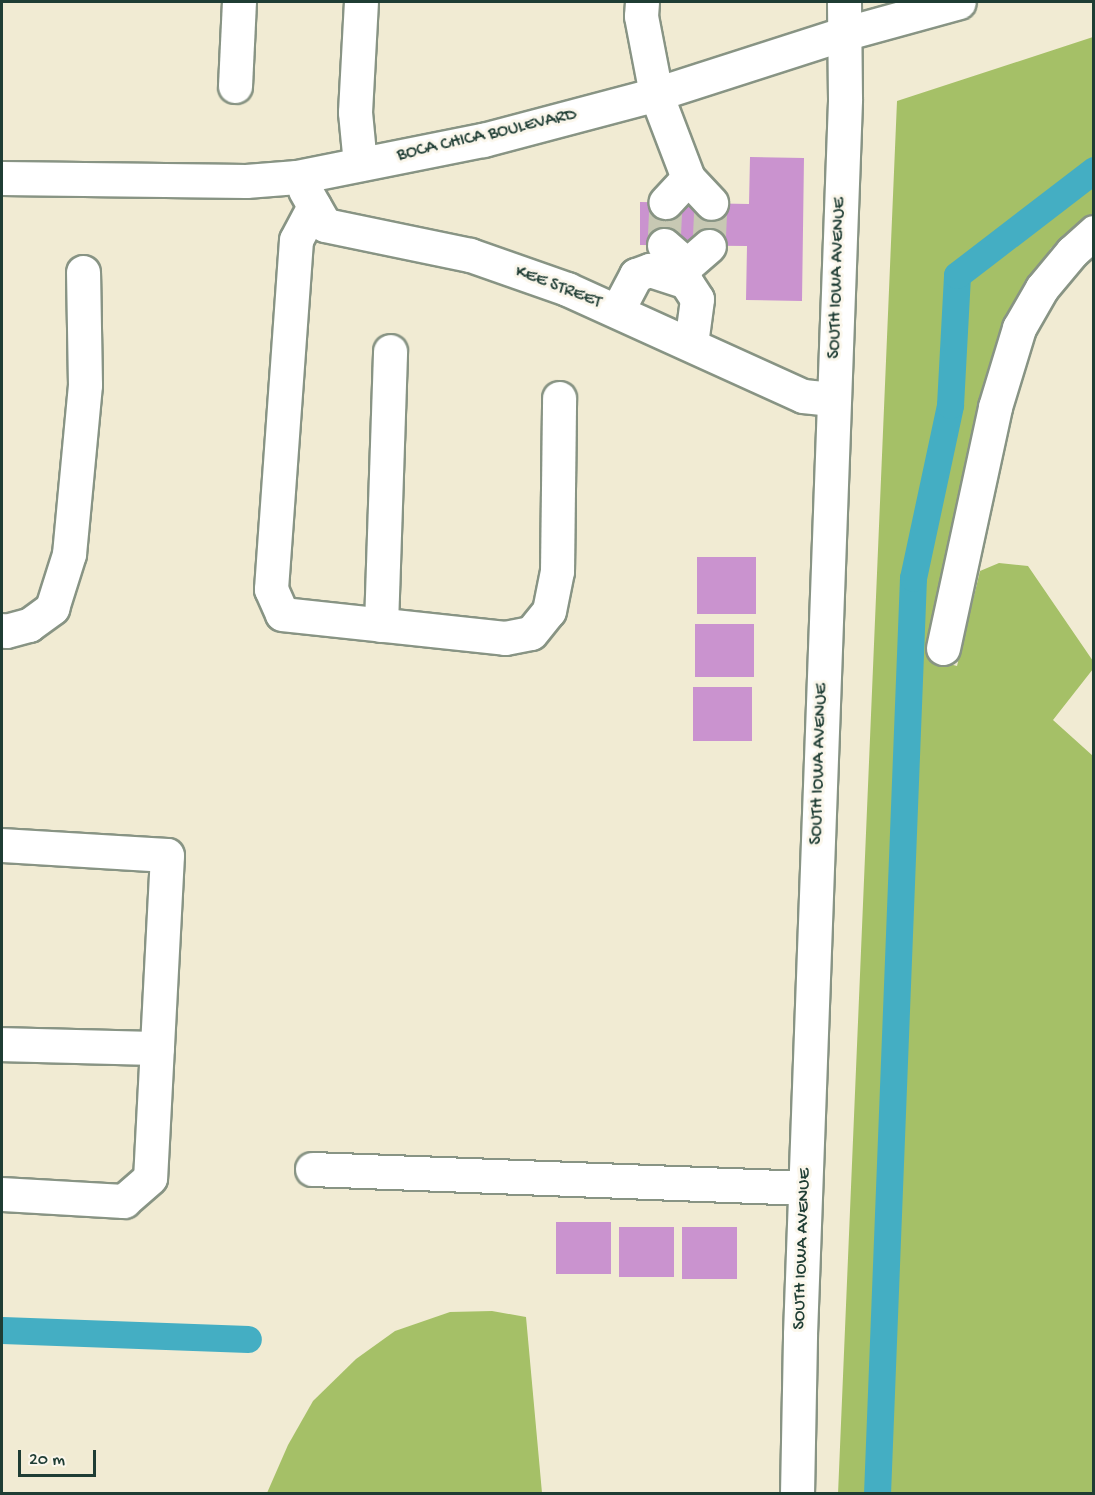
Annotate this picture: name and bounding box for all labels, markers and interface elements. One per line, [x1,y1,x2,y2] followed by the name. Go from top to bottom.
[395,105,579,167] street label: BOCA CHICA BOULEVARD
[824,197,852,359] street label: SOUTH IOWA AVENUE
[512,262,604,314] street label: KEE STREET
[806,683,834,845] street label: SOUTH IOWA AVENUE
[789,1168,817,1330] street label: SOUTH IOWA AVENUE
[21,1438,99,1476] scale bar
[29,1450,65,1471] text: 20 m

